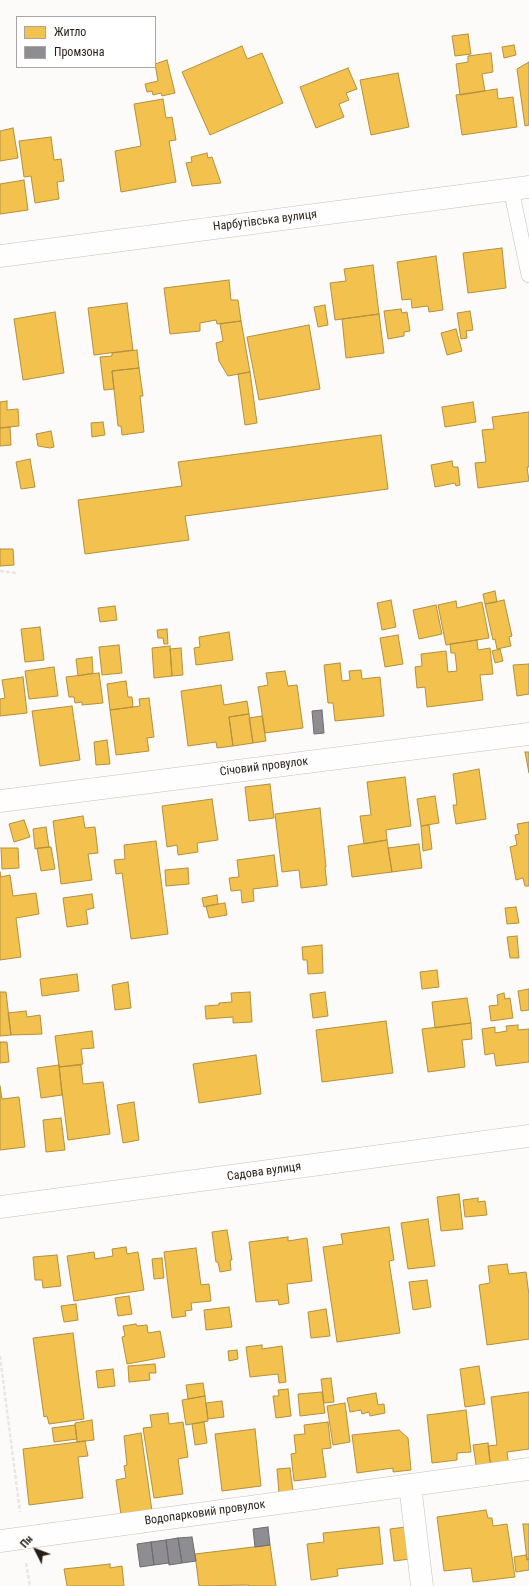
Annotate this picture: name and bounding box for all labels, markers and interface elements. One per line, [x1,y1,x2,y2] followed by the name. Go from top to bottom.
[16,16,156,68] legend
[54,25,86,39] text: Житло
[54,45,104,59] text: Промзона
[212,207,318,235] street label: Нарбутівська вулиця
[219,754,309,780] street label: Січовий провулок
[226,1160,302,1184] street label: Садова вулиця
[144,1497,266,1529] street label: Водопарковий провулок
[16,1530,56,1570] north arrow
[18,1533,36,1551] text: Пн

